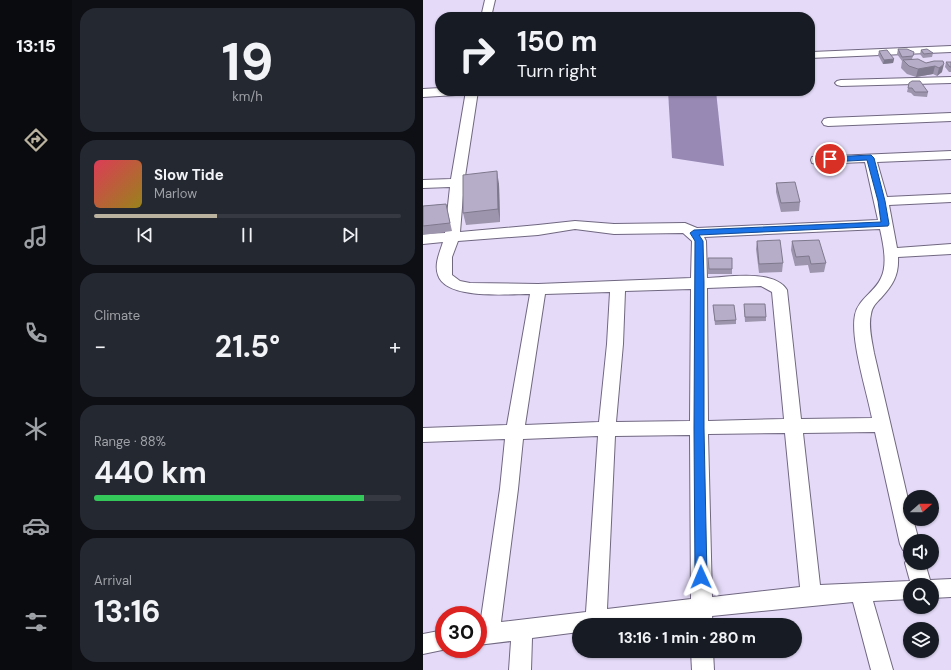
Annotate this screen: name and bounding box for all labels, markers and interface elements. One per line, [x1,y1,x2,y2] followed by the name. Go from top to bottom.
[517,23,597,60] text: 150 m
[222,28,273,96] text: 19
[451,28,503,80] icon: right
[16,34,56,58] text: 13:15
[517,59,597,83] text: Turn right
[232,88,263,105] text: km/h
[22,126,50,154] icon: directions
[813,142,847,176] pin
[819,148,841,170] icon: arrive
[154,165,224,185] text: Slow Tide
[154,185,197,202] text: Marlow
[22,223,50,251] icon: music
[134,224,156,246] icon: previous
[236,224,258,246] icon: pause
[339,224,361,246] icon: next
[94,307,140,324] text: Climate
[22,319,50,347] icon: phone
[215,327,280,366] text: 21.5°
[94,332,106,361] text: −
[389,332,401,361] text: +
[22,415,50,443] icon: climate
[94,433,166,450] text: Range · 88%
[94,453,207,492] text: 440 km
[903,490,939,526] north arrow
[903,490,939,658] map controls
[22,512,50,540] icon: car
[903,534,939,570] button: sound
[680,556,722,598] position arrow
[94,572,132,589] text: Arrival
[903,578,939,614] button: search
[94,592,161,631] text: 13:16
[435,606,487,658] speed limit sign: 30
[22,608,50,636] icon: filters
[903,622,939,658] button: layers
[618,628,756,648] text: 13:16 · 1 min · 280 m

